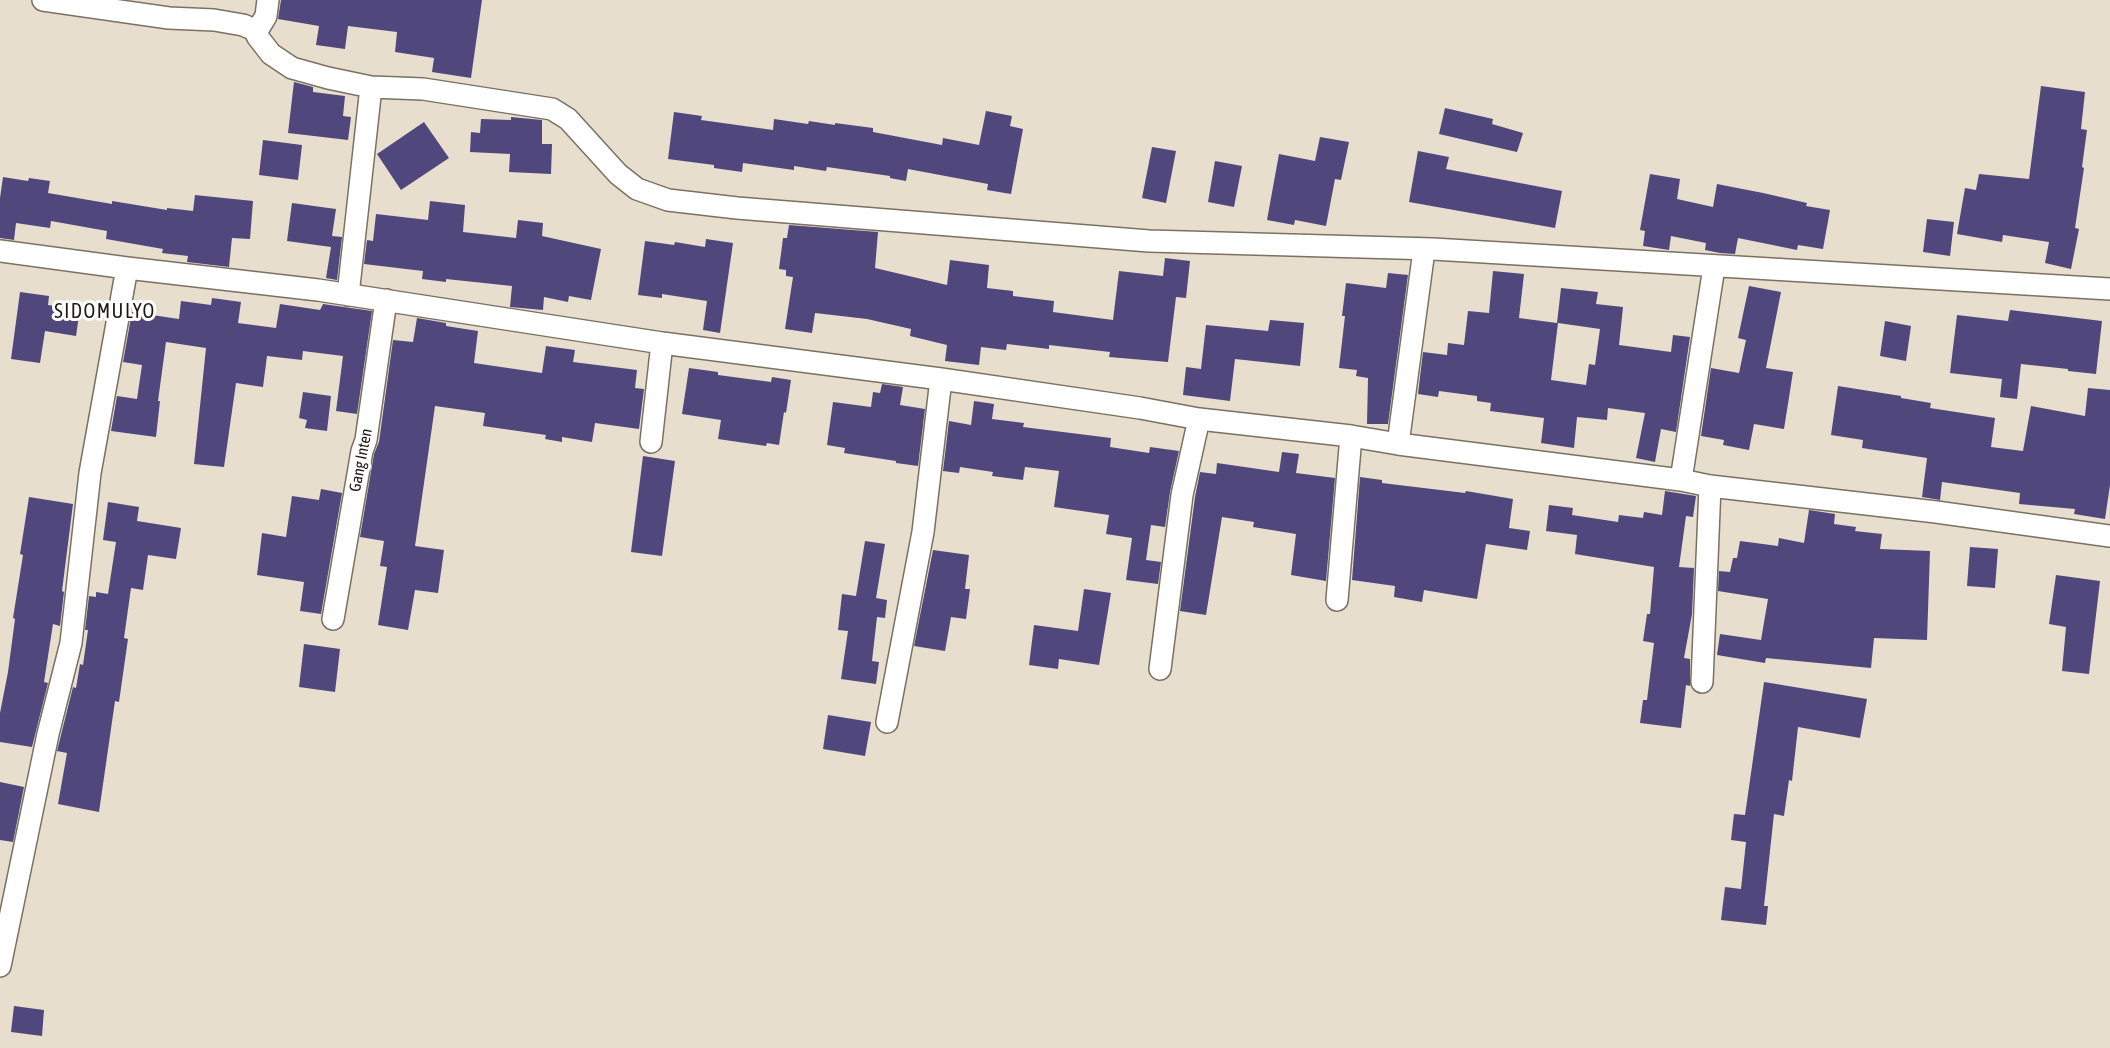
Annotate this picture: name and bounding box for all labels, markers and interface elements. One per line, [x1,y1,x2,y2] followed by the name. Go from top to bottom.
[54,300,156,324] district label: SIDOMULYO
[345,427,377,493] street label: Gang Inten

